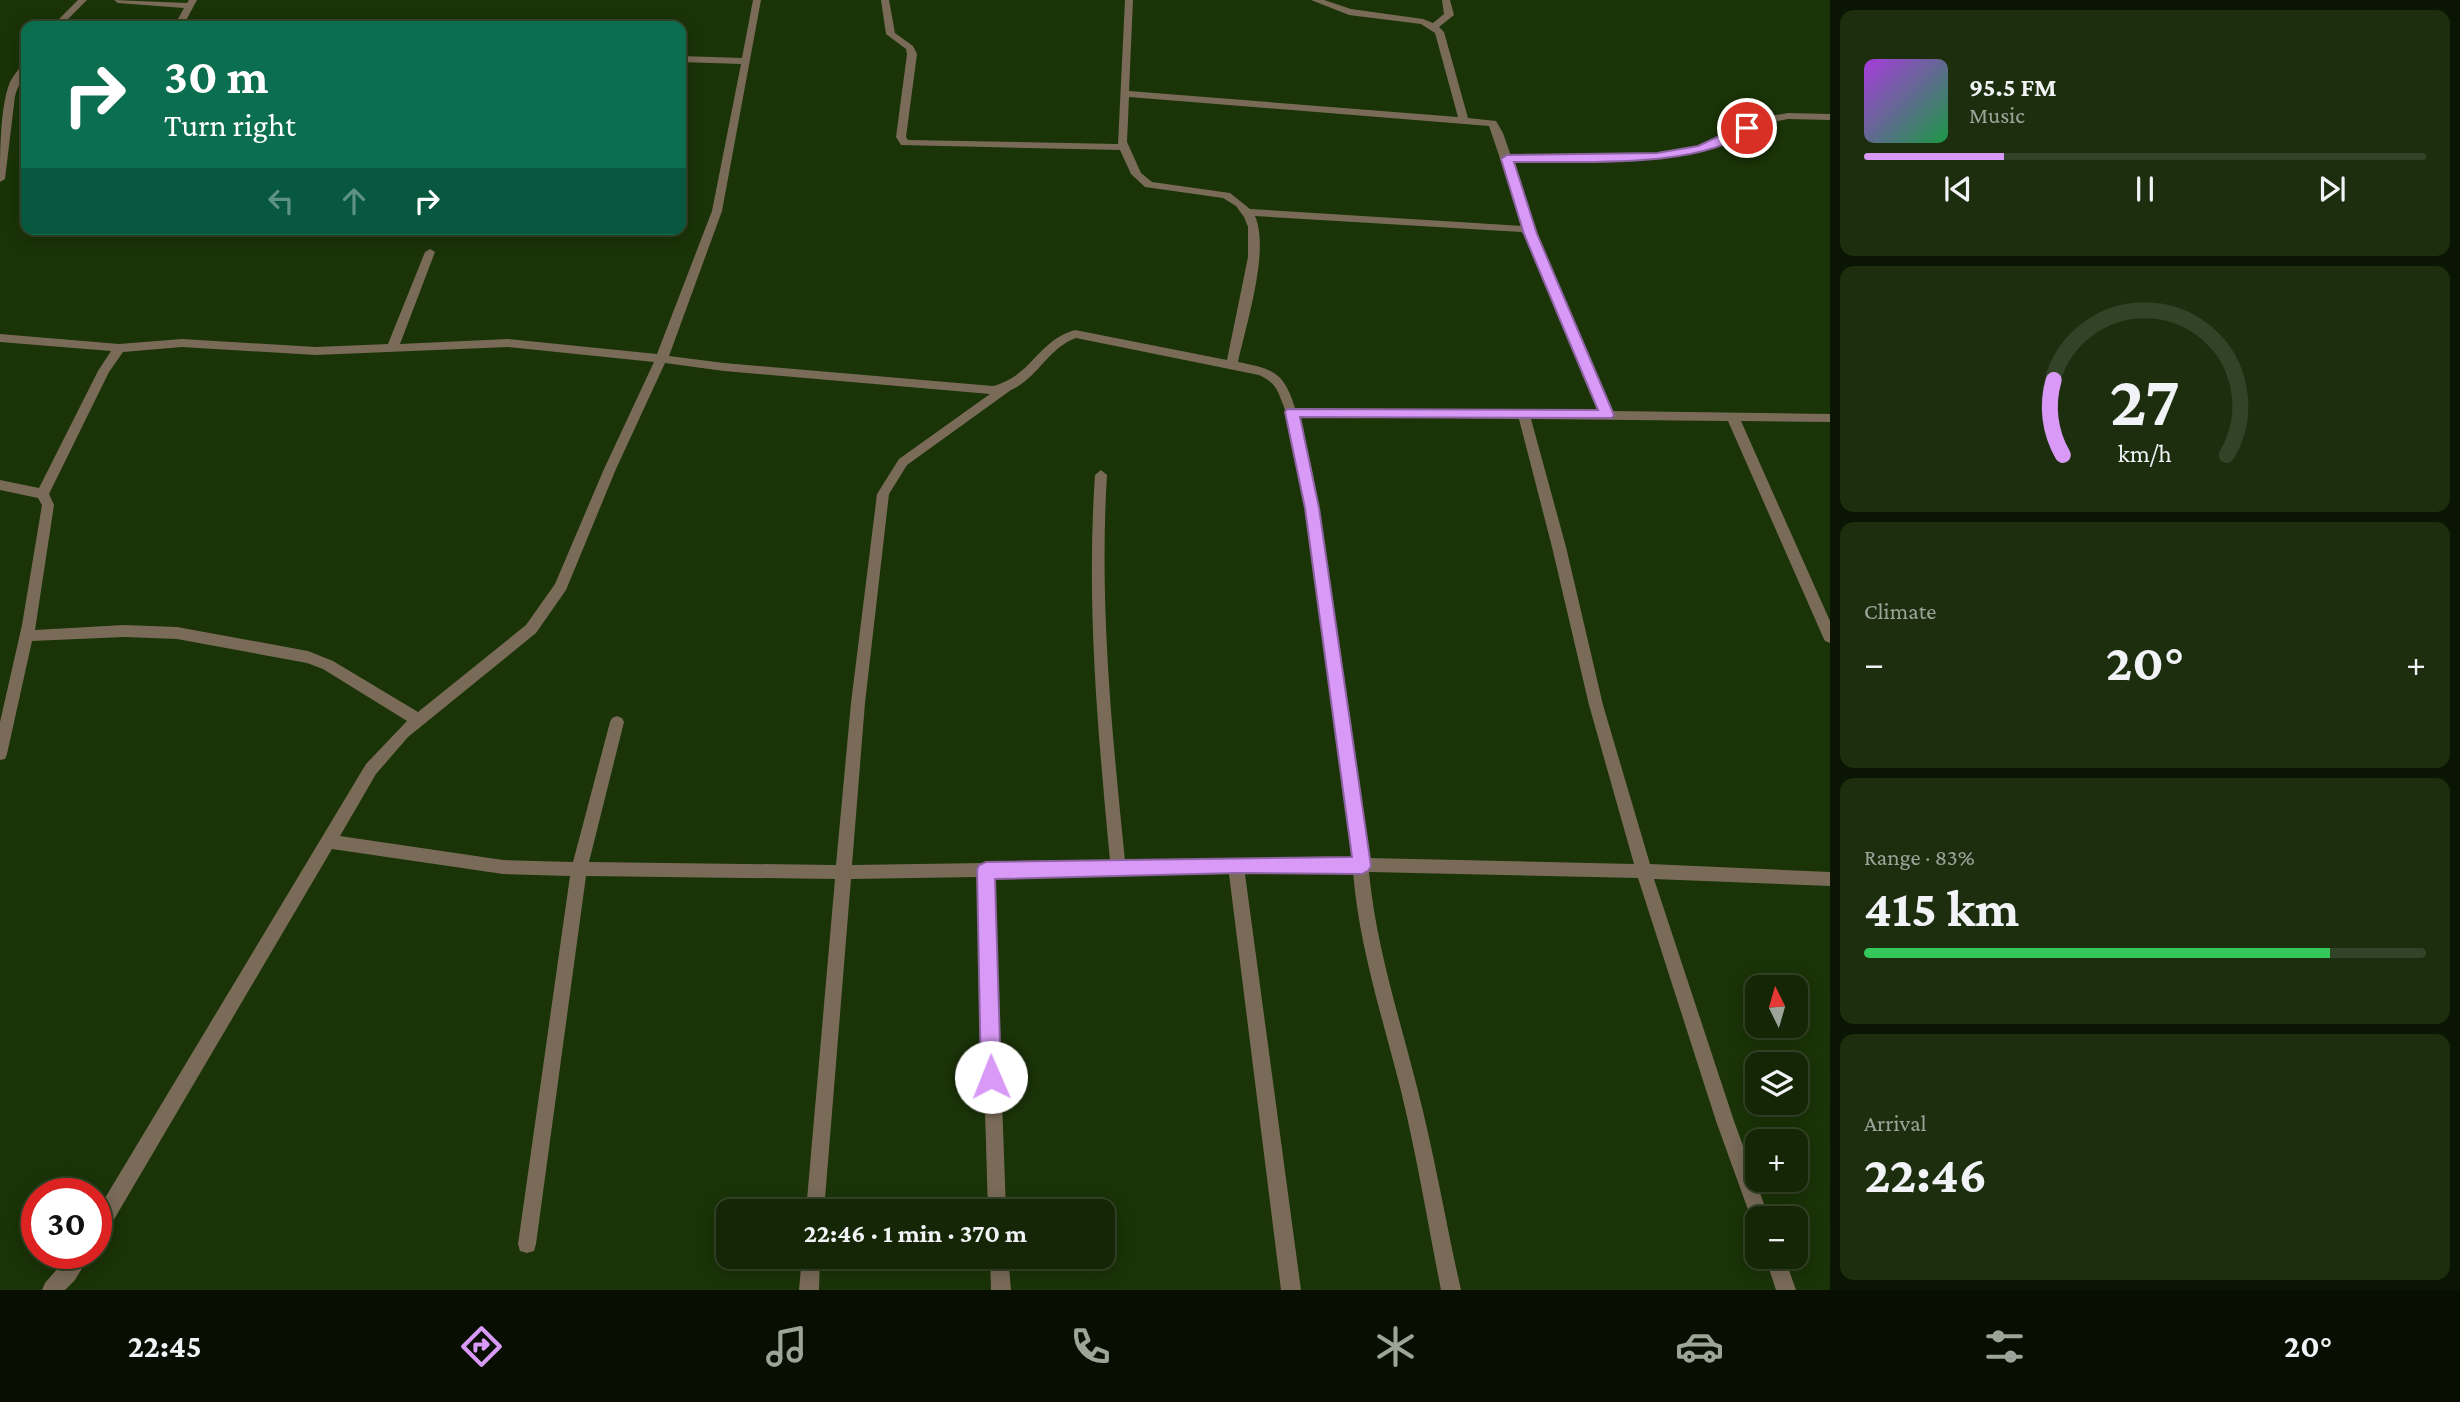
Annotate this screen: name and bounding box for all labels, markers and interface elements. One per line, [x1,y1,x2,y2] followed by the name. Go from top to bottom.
[49,49,140,140] icon: right
[164,49,269,104] text: 30 m
[1969,73,2057,102] text: 95.5 FM
[1717,98,1777,158] pin
[1969,102,2025,128] text: Music
[164,107,296,143] text: Turn right
[1728,109,1766,147] icon: arrive
[1939,170,1977,208] icon: previous
[2126,170,2164,208] icon: pause
[2313,170,2351,208] icon: next
[262,182,300,220] icon: left
[335,182,373,220] icon: ahead
[408,182,446,220] icon: right
[2110,360,2180,441] text: 27
[2118,440,2172,467] text: km/h
[1864,598,1936,624] text: Climate
[2106,633,2184,691] text: 20°
[1864,642,1884,684] text: −
[2406,642,2426,684] text: +
[1864,844,1975,870] text: Range · 83%
[1864,879,2019,937] text: 415 km
[1745,975,1808,1038] north arrow
[1745,975,1808,1269] map controls
[954,1040,1028,1114] position arrow
[1745,1052,1808,1115] button: layers
[1864,1110,1927,1136] text: Arrival
[1745,1129,1808,1192] button: +
[1864,1145,1987,1203] text: 22:46
[21,1178,112,1269] speed limit sign: 30
[1745,1206,1808,1269] button: −
[804,1219,1027,1248] text: 22:46 · 1 min · 370 m
[457,1322,506,1371] icon: directions
[762,1322,811,1371] icon: music
[1066,1322,1115,1371] icon: phone
[1371,1322,1420,1371] icon: climate
[1675,1322,1724,1371] icon: car
[1980,1322,2029,1371] icon: filters
[128,1328,202,1364] text: 22:45
[2284,1328,2332,1364] text: 20°

